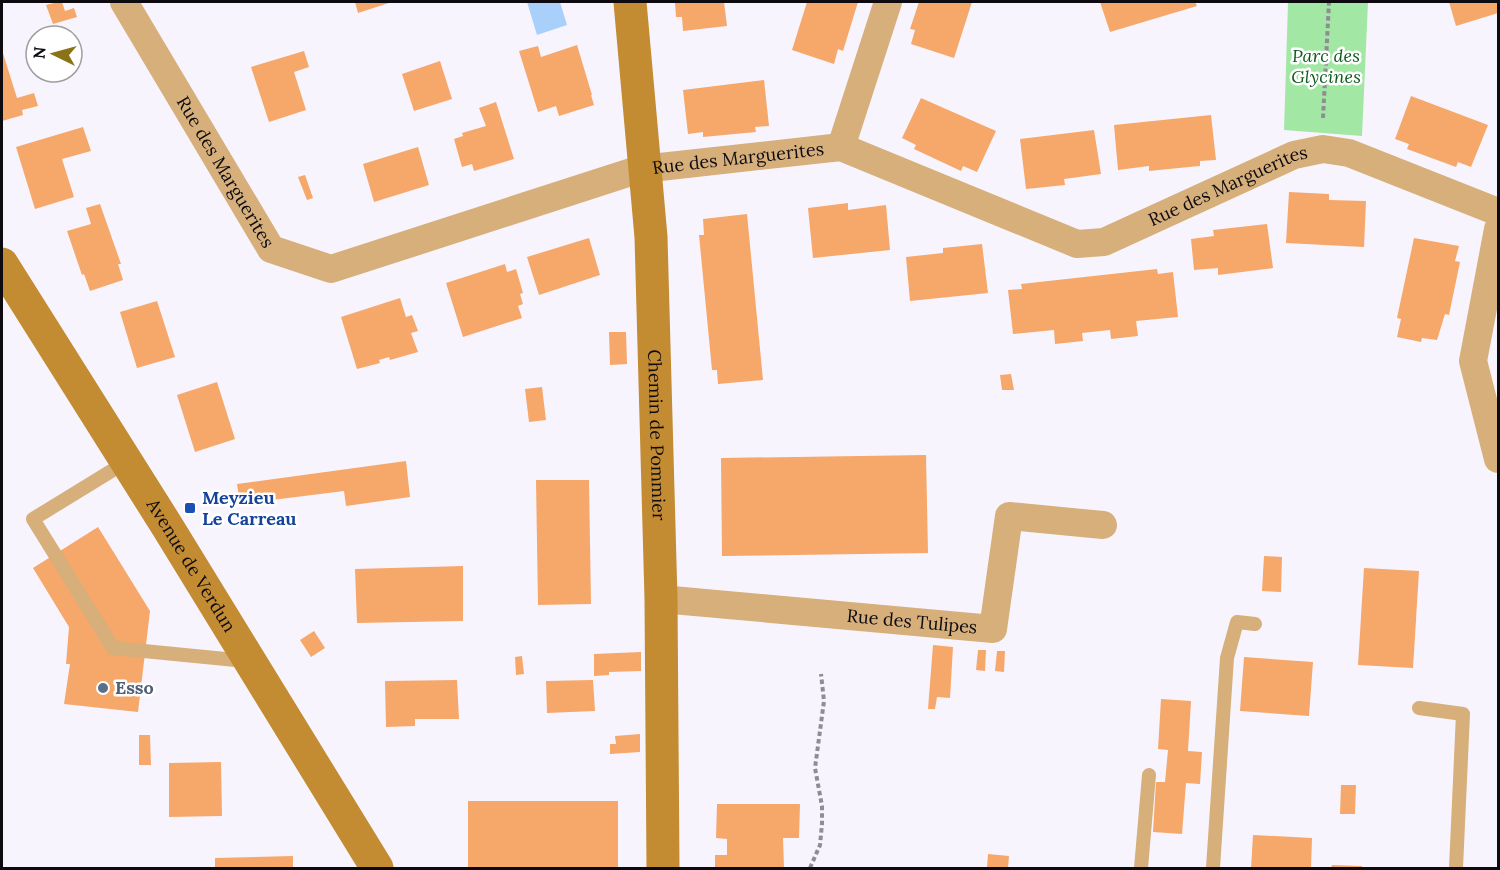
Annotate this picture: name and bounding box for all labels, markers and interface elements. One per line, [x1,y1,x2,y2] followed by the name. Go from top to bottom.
[24,24,84,84] north arrow
[1291,44,1361,88] park label: Parc des Glycines
[29,46,50,60] text: N
[172,92,280,252] street label: Rue des Marguerites
[650,137,825,179] street label: Rue des Marguerites
[1145,141,1309,231] street label: Rue des Marguerites
[643,349,671,521] street label: Chemin de Pommier
[202,486,296,530] place label: Meyzieu Le Carreau
[141,494,241,636] street label: Avenue de Verdun
[183,501,197,515] marker: Meyzieu Le Carreau
[846,604,978,639] street label: Rue des Tulipes
[115,676,154,699] place label: Esso
[96,681,110,695] marker: Esso

